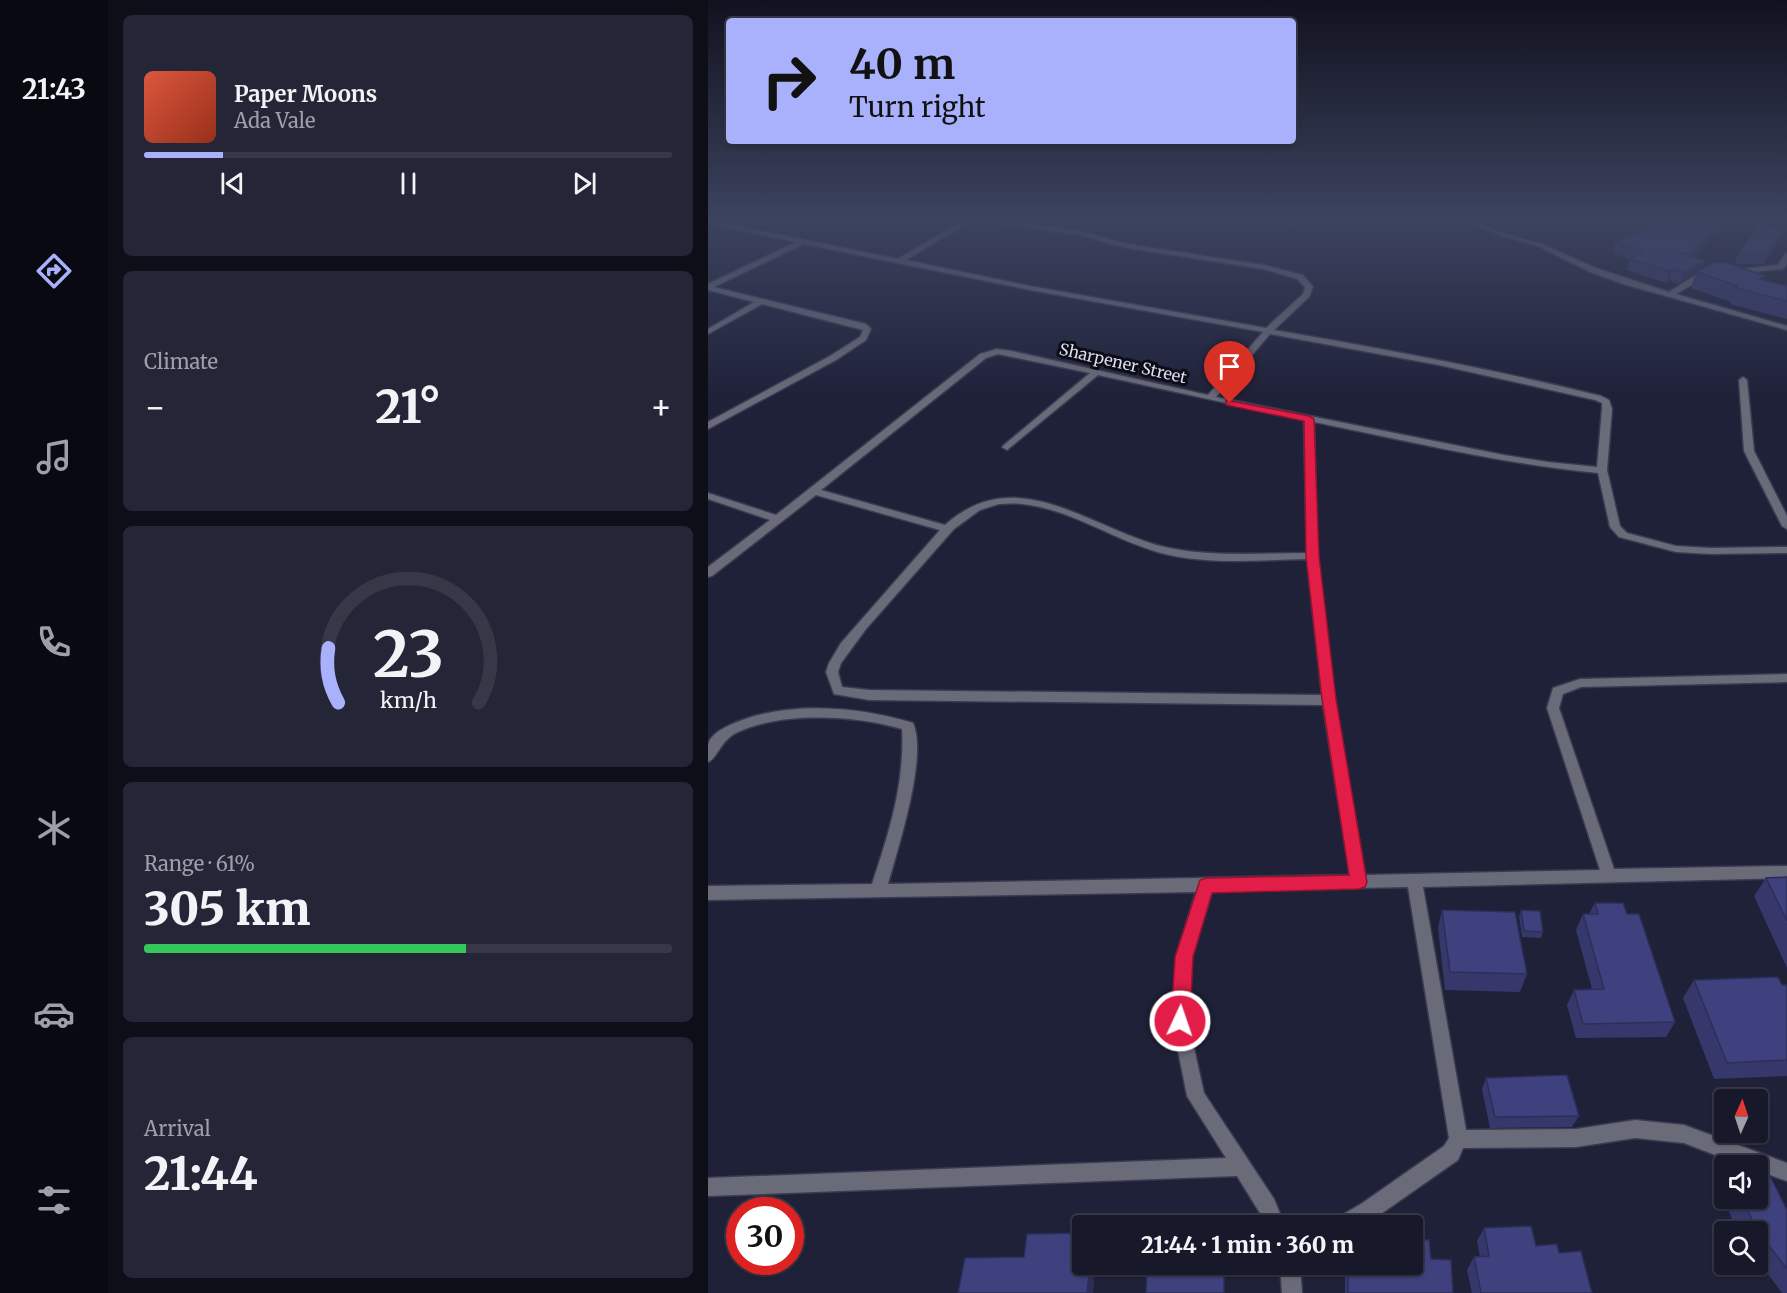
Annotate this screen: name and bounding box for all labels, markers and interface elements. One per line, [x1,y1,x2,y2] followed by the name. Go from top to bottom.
[849,38,955,90] text: 40 m
[750,42,828,120] icon: right
[22,72,86,106] text: 21:43
[234,80,377,108] text: Paper Moons
[849,90,986,124] text: Turn right
[234,108,315,133] text: Ada Vale
[216,167,249,200] icon: previous
[392,167,425,200] icon: pause
[568,167,601,200] icon: next
[33,250,75,292] icon: directions
[1057,339,1189,388] street label: Sharpener Street
[1204,341,1255,403] pin
[144,349,218,374] text: Climate
[1213,350,1246,383] icon: arrive
[375,379,441,435] text: 21°
[144,387,166,428] text: −
[650,387,672,428] text: +
[33,436,75,478] icon: music
[373,617,443,695] text: 23
[33,621,75,663] icon: phone
[380,688,436,715] text: km/h
[33,807,75,849] icon: climate
[144,851,255,876] text: Range · 61%
[144,881,310,937] text: 305 km
[1148,989,1212,1053] position arrow
[33,993,75,1035] icon: car
[1714,1089,1768,1143] north arrow
[1714,1089,1768,1275] map controls
[144,1116,211,1141] text: Arrival
[144,1146,258,1202] text: 21:44
[1714,1155,1768,1209] button: sound
[33,1179,75,1221] icon: filters
[726,1197,804,1275] speed limit sign: 30
[1714,1221,1768,1275] button: search
[1141,1231,1354,1259] text: 21:44 · 1 min · 360 m

